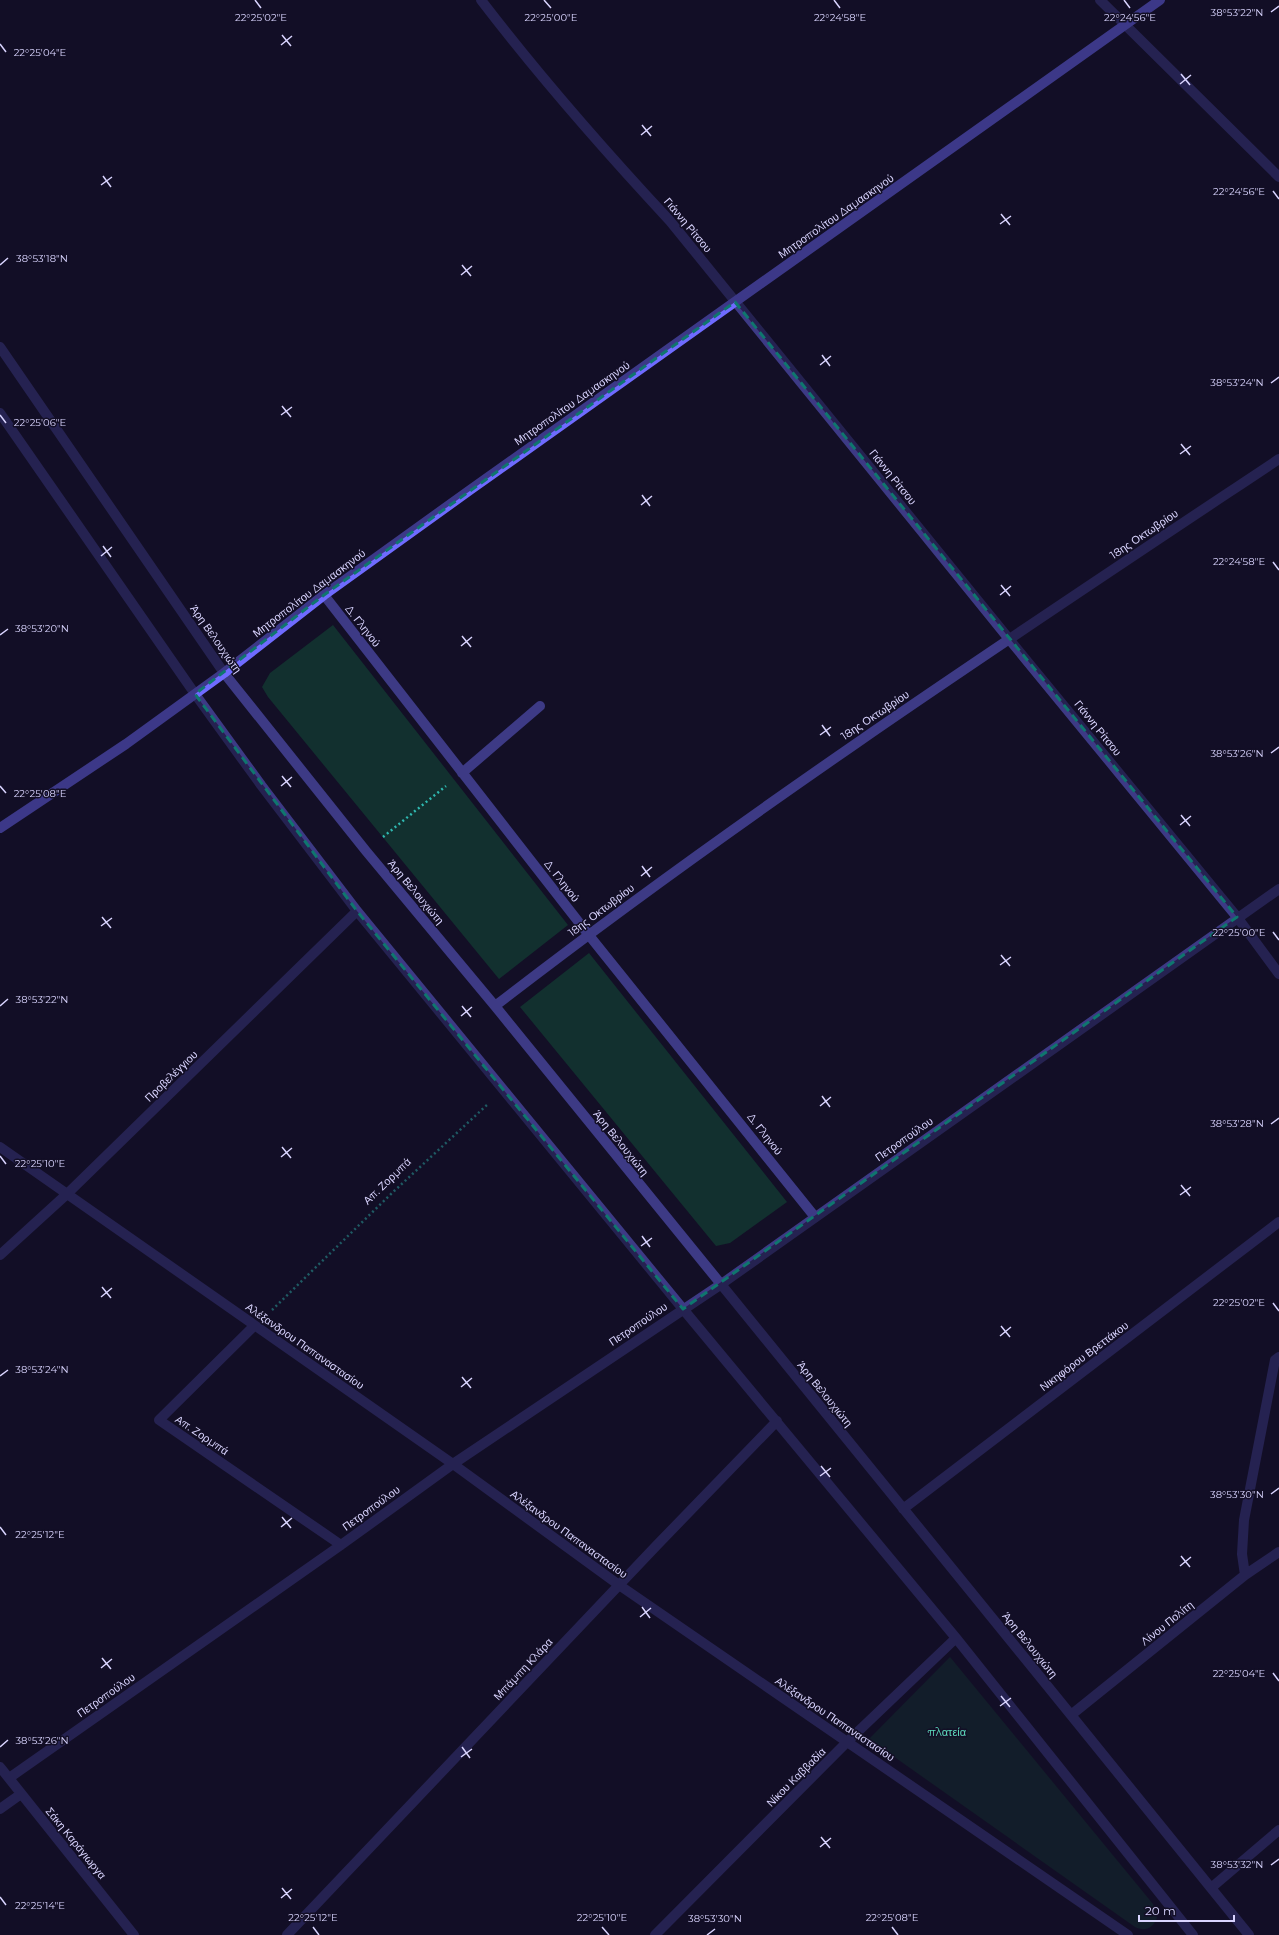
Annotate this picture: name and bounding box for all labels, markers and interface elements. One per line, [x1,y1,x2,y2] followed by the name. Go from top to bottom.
[1211,6,1263,19] text: 38°53'22"N
[235,11,287,24] text: 22°25'02"E
[524,11,578,24] text: 22°25'00"E
[814,11,866,24] text: 22°24'58"E
[1104,11,1156,24] text: 22°24'56"E
[14,46,67,59] text: 22°25'04"E
[776,171,896,261] street label: Μητροπολίτου Δαμασκηνού
[1213,185,1265,198] text: 22°24'56"E
[661,195,715,255] street label: Γιάννη Ρίτσου
[16,252,68,265] text: 38°53'18"N
[512,358,632,448] street label: Μητροπολίτου Δαμασκηνού
[1210,376,1264,389] text: 38°53'24"N
[14,416,66,429] text: 22°25'06"E
[866,446,920,508] street label: Γιάννη Ρίτσου
[1107,506,1181,562] street label: 18ης Οκτωβρίου
[250,546,368,640] street label: Μητροπολίτου Δαμασκηνού
[1213,555,1265,568] text: 22°24'58"E
[187,602,245,676] street label: Άρη Βελουχιώτη
[342,602,384,650] street label: Δ. Γληνού
[15,622,69,635] text: 38°53'20"N
[838,687,912,743] street label: 18ης Οκτωβρίου
[1071,697,1125,759] street label: Γιάννη Ρίτσου
[1210,747,1264,760] text: 38°53'26"N
[14,787,67,800] text: 22°25'08"E
[385,857,447,927] street label: Άρη Βελουχιώτη
[541,857,583,905] street label: Δ. Γληνού
[565,881,637,939] street label: 18ης Οκτωβρίου
[1212,926,1266,939] text: 22°25'00"E
[16,993,68,1006] text: 38°53'22"N
[142,1047,200,1105] street label: Προβελέγγιου
[590,1107,652,1179] street label: Άρη Βελουχιώτη
[744,1110,786,1158] street label: Δ. Γληνού
[872,1114,936,1164] street label: Πετροπούλου
[1210,1117,1264,1130] text: 38°53'28"N
[360,1154,414,1207] street label: Απ. Ζορμπά
[15,1157,66,1170] text: 22°25'10"E
[1213,1296,1265,1309] text: 22°25'02"E
[606,1299,670,1349] street label: Πετροπούλου
[243,1300,367,1392] street label: Αλέξανδρου Παπαναστασίου
[1037,1318,1131,1394] street label: Νικηφόρου Βρεττάκου
[794,1358,856,1430] street label: Άρη Βελουχιώτη
[15,1363,69,1376] text: 38°53'24"N
[173,1412,232,1458] street label: Απ. Ζορμπά
[339,1482,403,1534] street label: Πετροπούλου
[508,1487,630,1581] street label: Αλέξανδρου Παπαναστασίου
[1210,1488,1264,1501] text: 38°53'30"N
[15,1528,65,1541] text: 22°25'12"E
[1138,1598,1196,1648] street label: Λίνου Πολίτη
[999,1609,1061,1681] street label: Άρη Βελουχιώτη
[491,1634,556,1703] street label: Μπάμπη Κλάρα
[1213,1667,1266,1680] text: 22°25'04"E
[74,1670,138,1720] street label: Πετροπούλου
[773,1674,897,1764] street label: Αλέξανδρου Παπαναστασίου
[927,1725,967,1739] park label: πλατεία
[15,1734,69,1747] text: 38°53'26"N
[763,1744,829,1810] street label: Νίκου Καββαδία
[43,1804,110,1882] street label: Σάκη Καράγιωργα
[1211,1858,1263,1871] text: 38°53'32"N
[1139,1897,1234,1923] scale bar
[15,1899,65,1912] text: 22°25'14"E
[1145,1903,1176,1918] text: 20 m
[288,1911,338,1924] text: 22°25'12"E
[577,1911,628,1924] text: 22°25'10"E
[866,1911,919,1924] text: 22°25'08"E
[688,1912,742,1925] text: 38°53'30"N

